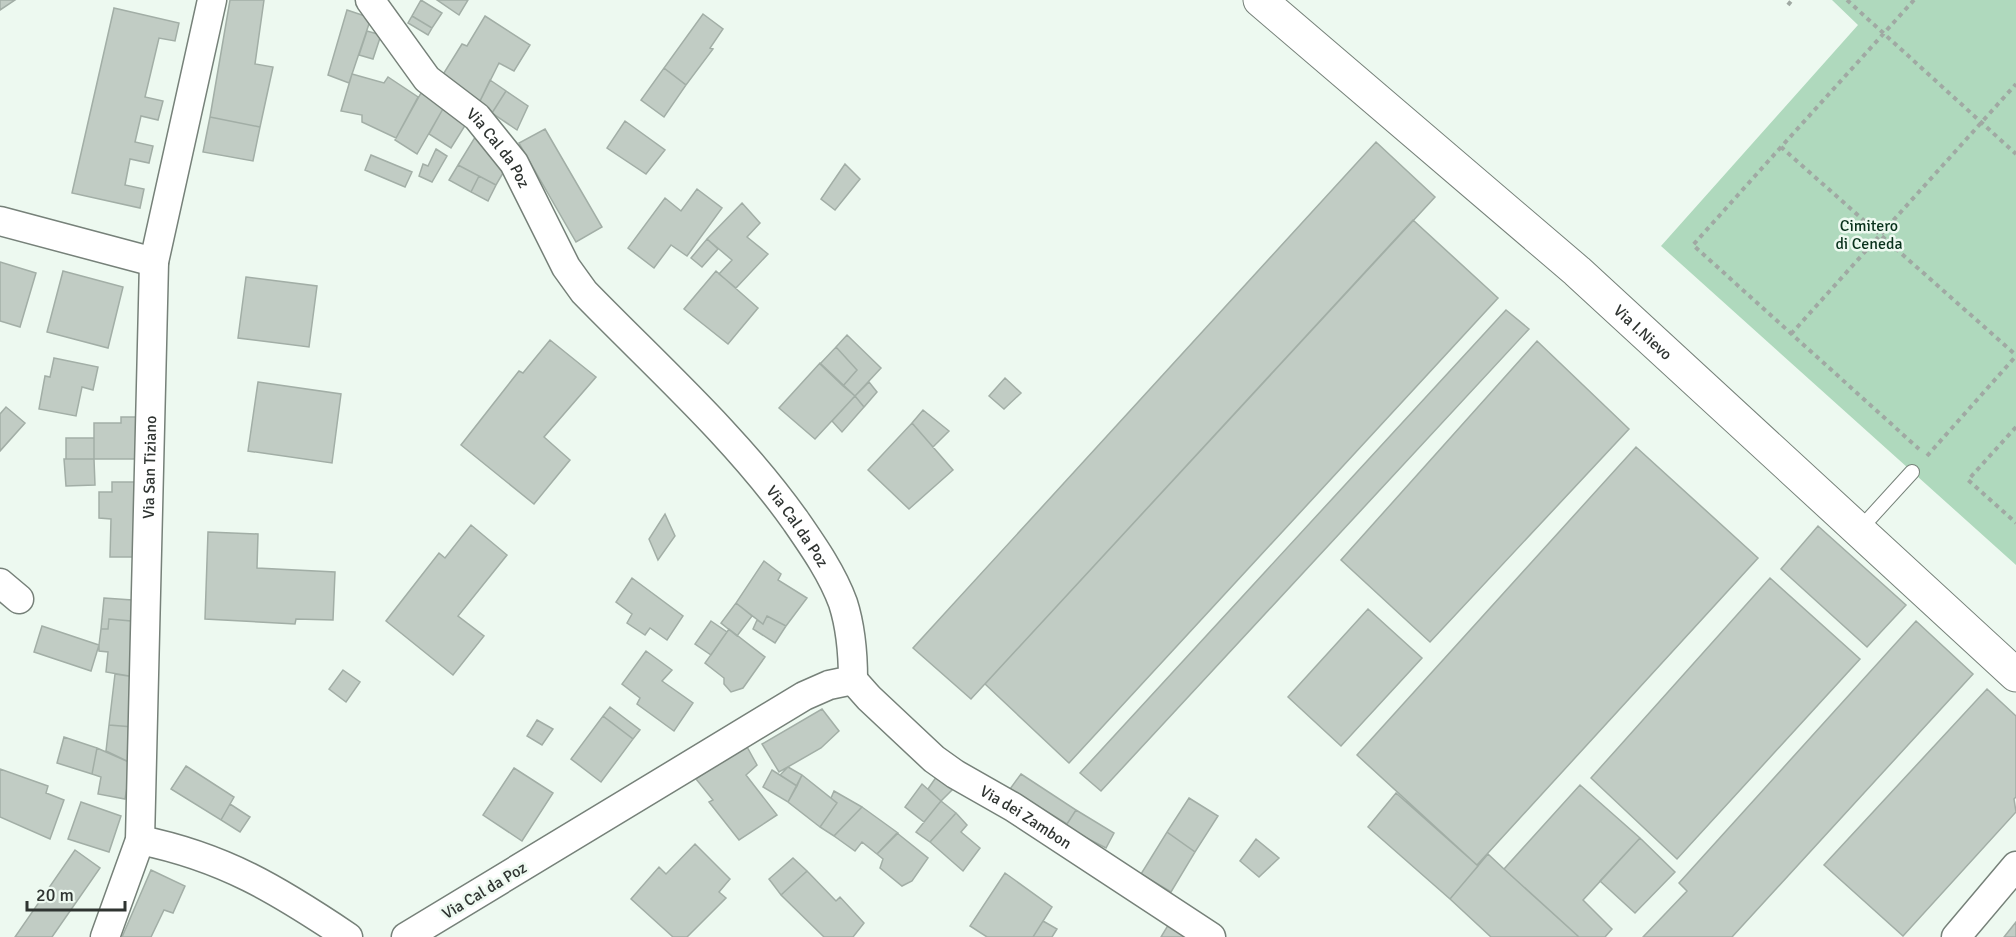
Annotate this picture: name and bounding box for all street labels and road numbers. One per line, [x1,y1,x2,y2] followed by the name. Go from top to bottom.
[463,104,534,191] street label: Via Cal da Poz
[1609,301,1676,365] street label: Via I.Nievo
[139,415,161,519] street label: Via San Tiziano
[762,482,833,571] street label: Via Cal da Poz
[976,781,1075,854] street label: Via dei Zambon
[439,858,530,924] street label: Via Cal da Poz

